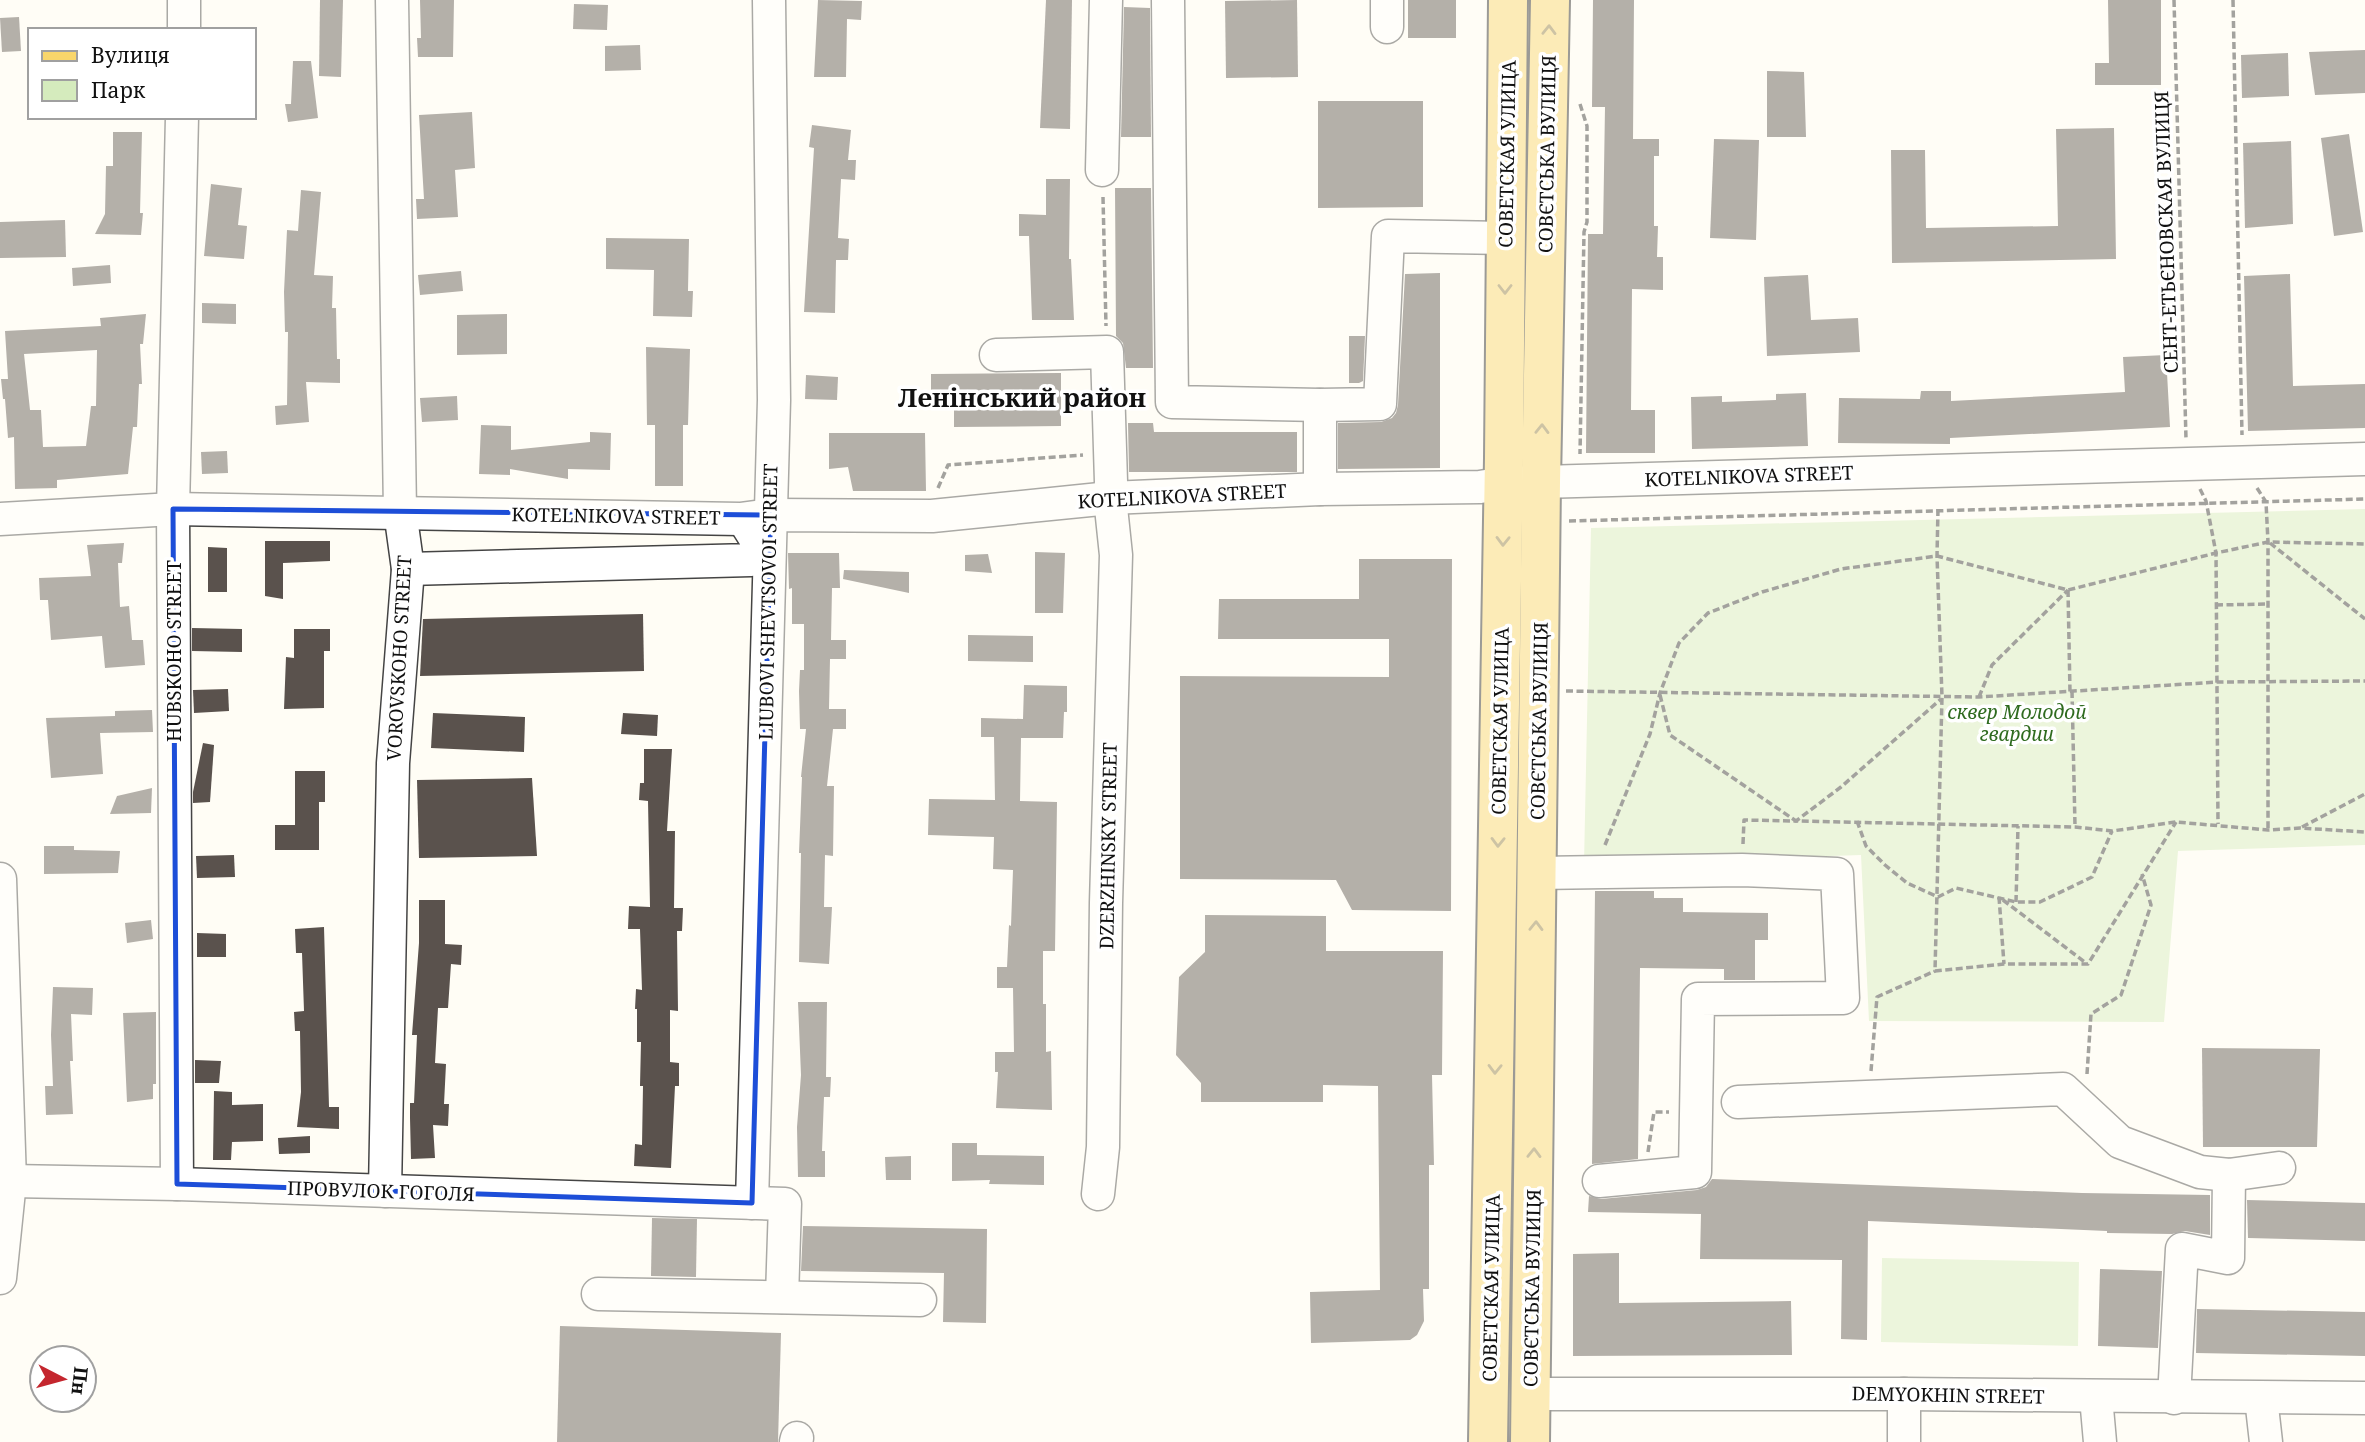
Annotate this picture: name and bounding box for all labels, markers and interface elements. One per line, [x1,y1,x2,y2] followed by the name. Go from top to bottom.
[1542,24,1557,35] one-way arrow
[28,28,256,119] legend
[91,41,170,69] text: Вулиця
[1532,55,1562,253] street label: СОВЄТСЬКА ВУЛИЦЯ
[1492,59,1522,248] street label: СОВЕТСКАЯ УЛИЦА
[91,76,146,104] text: Парк
[2148,90,2184,374] street label: СЕНТ-ЕТЬЄНОВСКАЯ ВУЛИЦЯ
[1497,284,1513,294] one-way arrow
[898,379,1147,415] district label: Ленінський район
[1535,423,1550,434] one-way arrow
[1644,459,1854,493] street label: KOTELNIKOVA STREET
[753,463,783,740] street label: LIUBOVI SHEVTSOVOI STREET
[1077,478,1287,514] street label: KOTELNIKOVA STREET
[511,501,721,531] street label: KOTELNIKOVA STREET
[1495,536,1511,546] one-way arrow
[381,554,417,762] street label: VOROVSKOHO STREET
[161,560,187,742] street label: HUBSKOHO STREET
[1524,622,1554,820] street label: СОВЄТСЬКА ВУЛИЦЯ
[1485,626,1515,815] street label: СОВЕТСКАЯ УЛИЦА
[1947,699,2087,747] park label: сквер Молодой гвардии
[1093,742,1123,950] street label: DZERZHINSKY STREET
[1490,837,1506,847] one-way arrow
[1529,920,1544,931] one-way arrow
[1487,1064,1503,1075] one-way arrow
[1526,1148,1542,1158] one-way arrow
[287,1175,475,1207] street label: ПРОВУЛОК ГОГОЛЯ
[1517,1189,1547,1387] street label: СОВЄТСЬКА ВУЛИЦЯ
[1476,1193,1506,1382] street label: СОВЕТСКАЯ УЛИЦА
[28,1344,98,1414] north arrow
[65,1365,94,1396] text: Пн
[1851,1380,2045,1410] street label: DEMYOKHIN STREET

